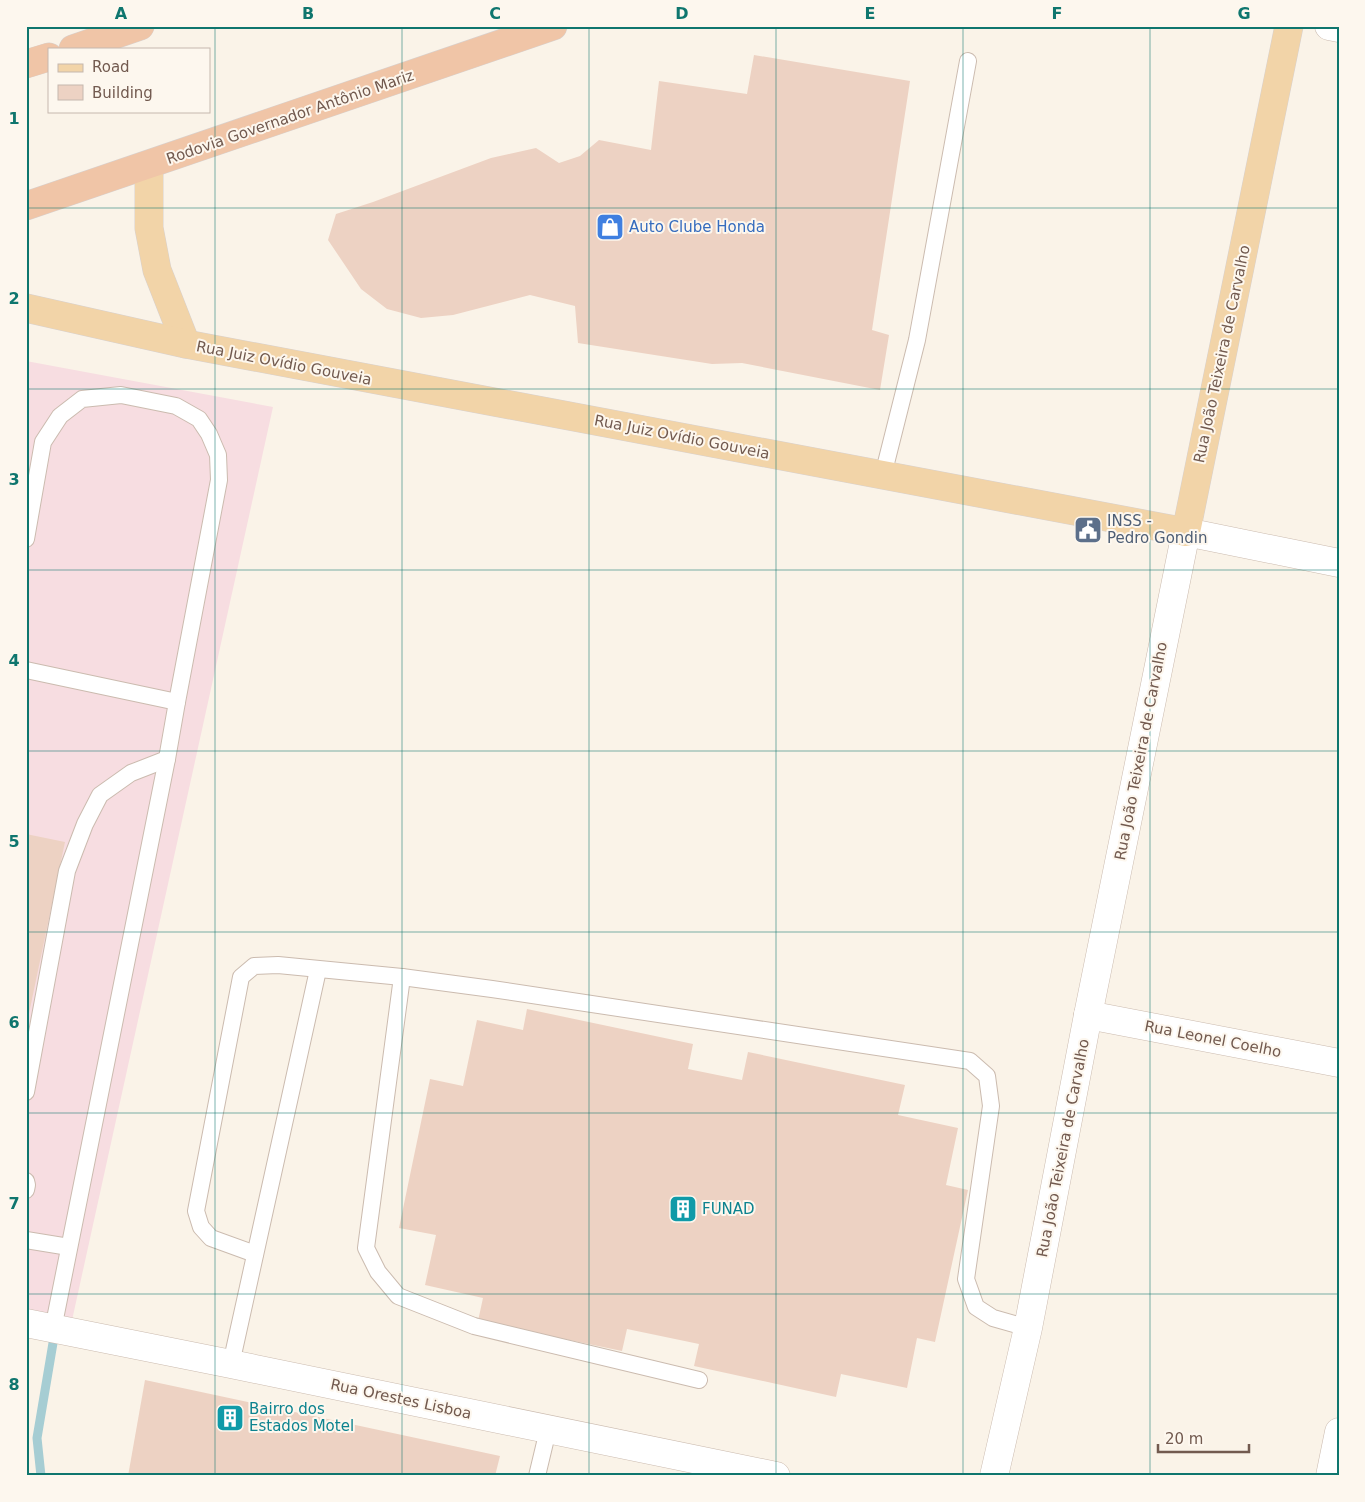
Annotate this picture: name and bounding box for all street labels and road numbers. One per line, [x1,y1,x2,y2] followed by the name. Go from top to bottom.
[164,66,416,168] street label: Rodovia Governador Antônio Mariz
[1190,243,1254,465] street label: Rua João Teixeira de Carvalho
[195,337,373,389] street label: Rua Juiz Ovídio Gouveia
[593,411,771,463] street label: Rua Juiz Ovídio Gouveia
[1111,640,1171,862] street label: Rua João Teixeira de Carvalho
[1143,1017,1283,1061] street label: Rua Leonel Coelho
[1033,1037,1093,1259] street label: Rua João Teixeira de Carvalho
[329,1375,473,1423] street label: Rua Orestes Lisboa

